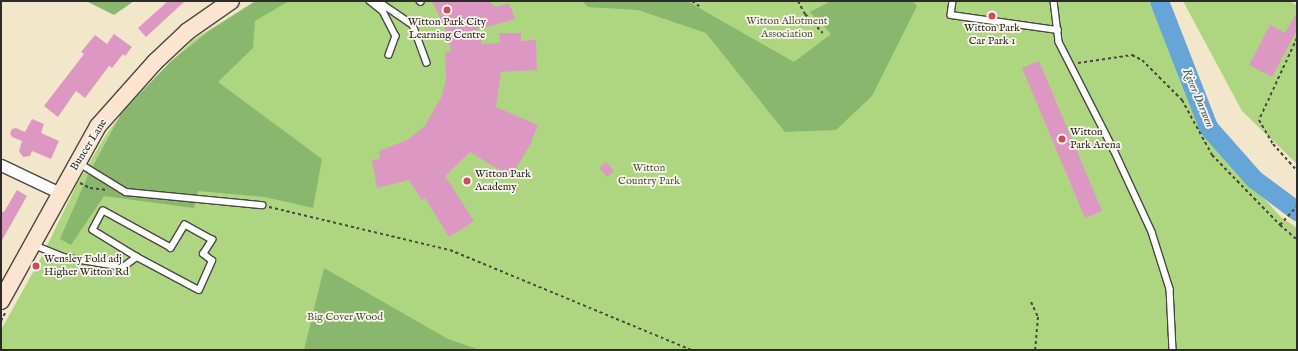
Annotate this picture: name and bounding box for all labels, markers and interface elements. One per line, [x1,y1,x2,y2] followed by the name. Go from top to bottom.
[442,5,452,15] marker: Witton Park City Learning Centre
[987,11,997,21] marker: Witton Park Car Park 1
[746,15,828,41] park label: Witton Allotment Association
[408,16,486,42] place label: Witton Park City Learning Centre
[964,22,1020,48] place label: Witton Park Car Park 1
[1179,66,1217,130] water label: River Darwen
[68,117,110,173] street label: Buncer Lane
[1070,126,1120,152] place label: Witton Park Arena
[1057,134,1067,144] marker: Witton Park Arena
[618,162,680,188] park label: Witton Country Park
[475,168,531,194] place label: Witton Park Academy
[462,176,472,186] marker: Witton Park Academy
[44,253,129,279] place label: Wensley Fold adj Higher Witton Rd
[31,261,41,271] marker: Wensley Fold adj Higher Witton Rd
[307,310,383,324] park label: Big Cover Wood

